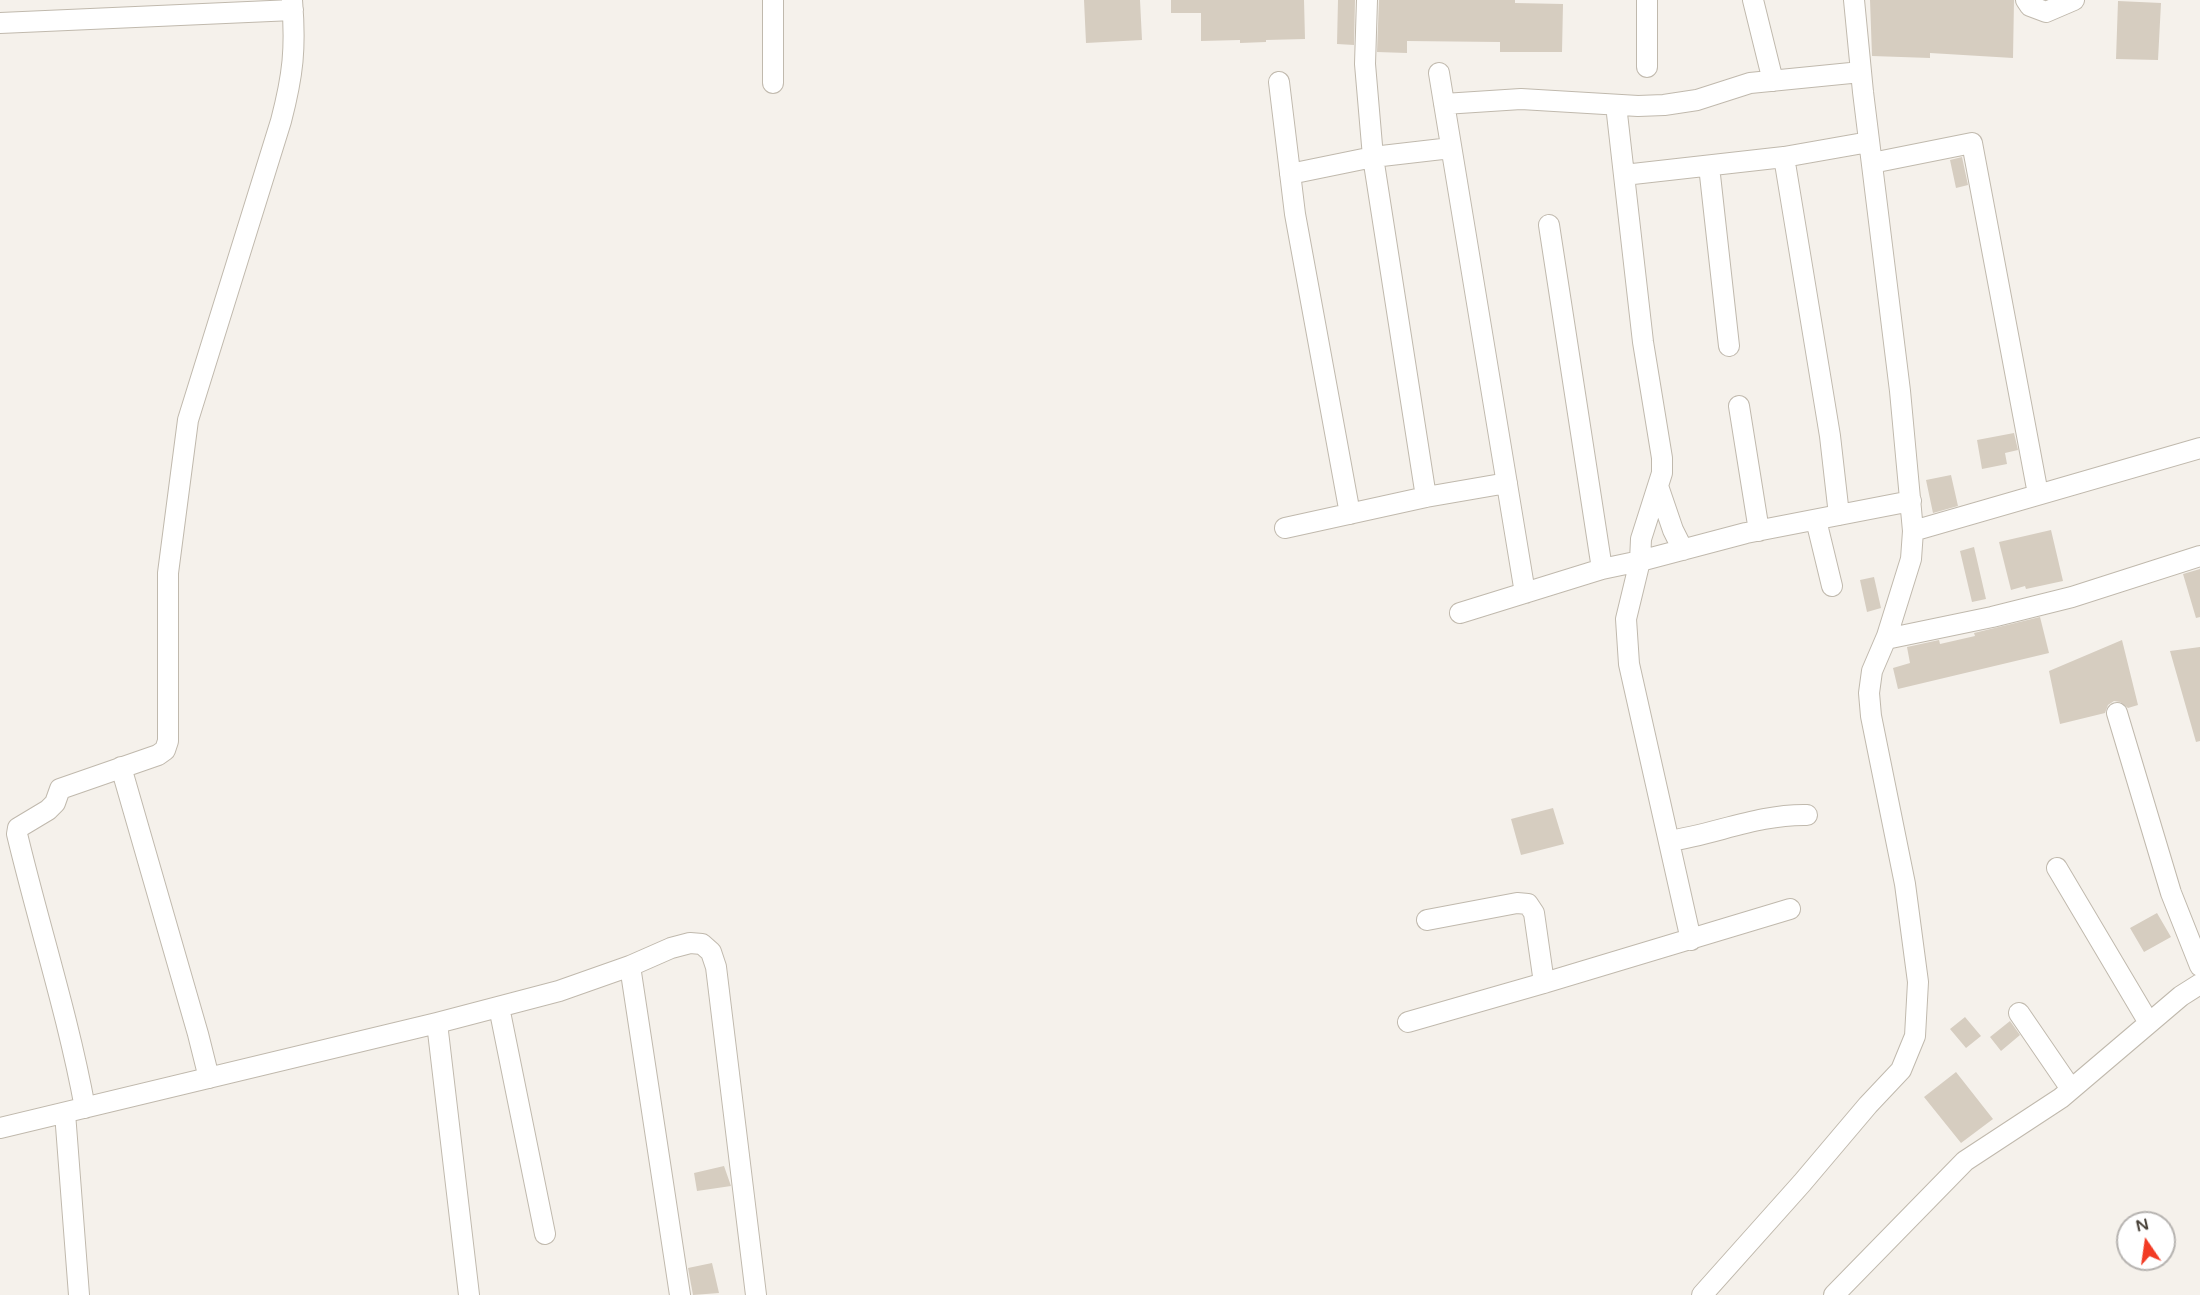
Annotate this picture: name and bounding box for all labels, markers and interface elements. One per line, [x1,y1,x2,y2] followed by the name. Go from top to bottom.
[2116,1211,2176,1271] north arrow
[2134,1214,2151,1237] text: N

